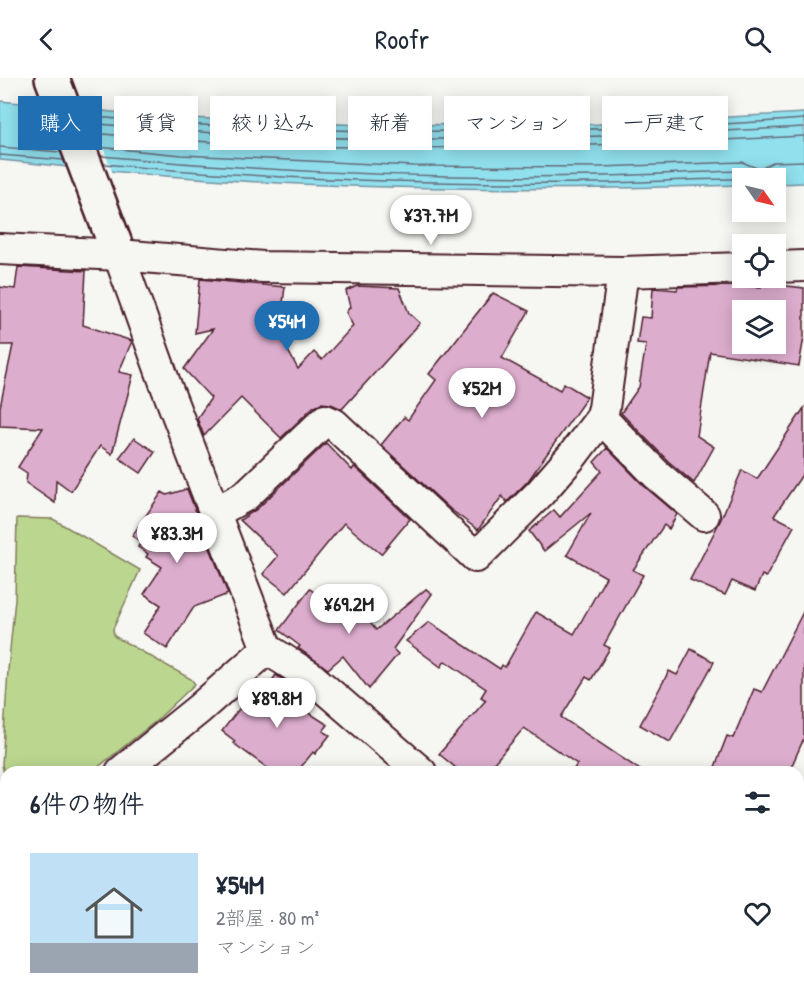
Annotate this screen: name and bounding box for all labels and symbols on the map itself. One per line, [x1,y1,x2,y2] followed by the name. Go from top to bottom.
[732,168,786,222] north arrow
[382,195,480,246] pin: ¥37.7M
[251,301,323,352] pin: ¥54M
[446,368,518,419] pin: ¥52M
[128,513,226,564] pin: ¥83.3M
[300,584,398,635] pin: ¥69.2M
[228,678,326,729] pin: ¥89.8M

